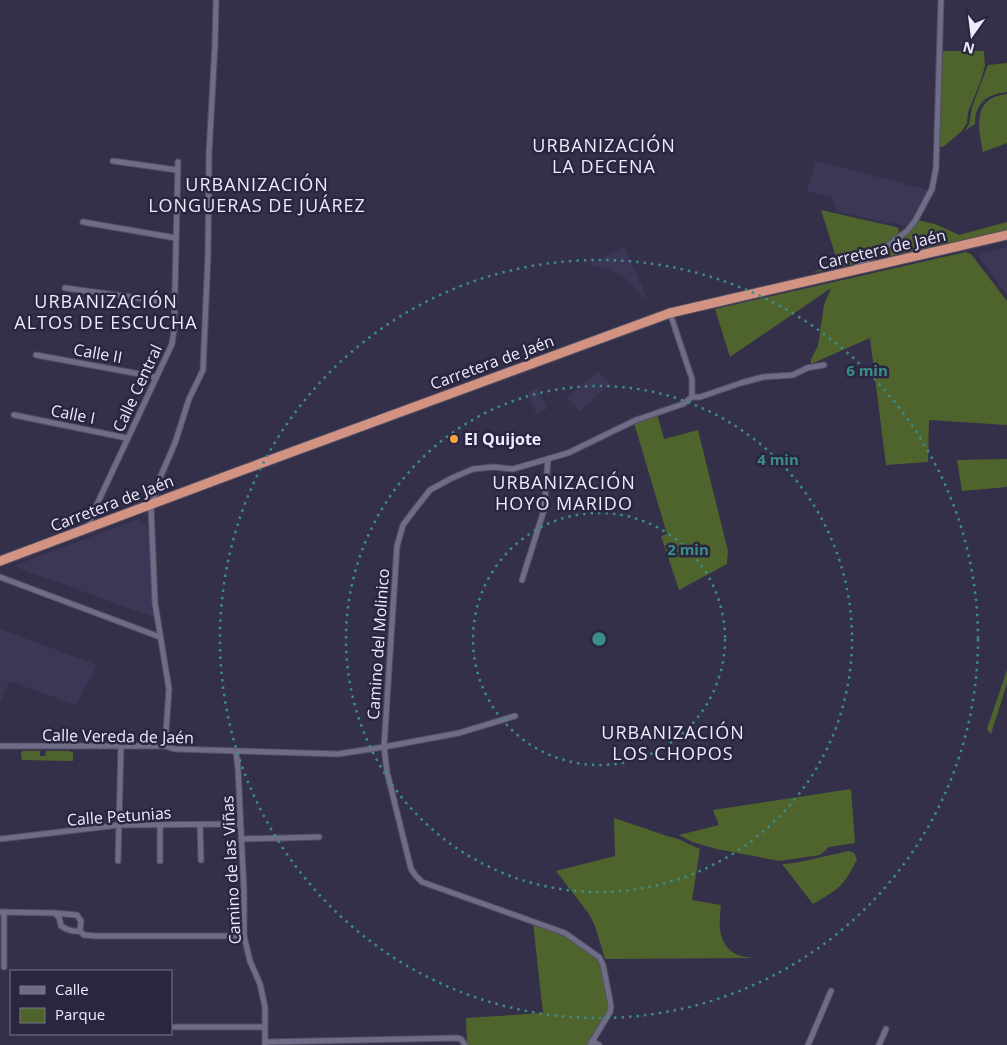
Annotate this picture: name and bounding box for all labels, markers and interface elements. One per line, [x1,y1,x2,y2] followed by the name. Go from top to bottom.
[947,10,997,60] north arrow
[961,38,977,59] text: N
[532,133,676,178] district label: URBANIZACIÓN LA DECENA
[148,172,366,217] district label: URBANIZACIÓN LONGUERAS DE JUÁREZ
[816,224,948,274] street label: Carretera de Jaén
[14,289,198,334] district label: URBANIZACIÓN ALTOS DE ESCUCHA
[427,329,557,395] street label: Carretera de Jaén
[72,338,124,368] street label: Calle II
[107,341,167,435] street label: Calle Central
[846,360,888,380] text: 6 min
[49,399,97,429] street label: Calle I
[464,428,541,450] place label: El Quijote
[448,433,460,445] marker: El Quijote
[757,449,799,469] text: 4 min
[47,469,177,537] street label: Carretera de Jaén
[492,470,636,515] district label: URBANIZACIÓN HOYO MARIDO
[667,539,709,559] text: 2 min
[362,568,394,720] street label: Camino del Molinico
[590,630,608,648] centre of rings
[601,720,745,765] district label: URBANIZACIÓN LOS CHOPOS
[42,724,194,748] street label: Calle Vereda de Jaén
[216,795,246,945] street label: Camino de las Viñas
[66,801,172,831] street label: Calle Petunias
[10,970,172,1035] legend
[55,979,89,999] text: Calle
[55,1004,105,1024] text: Parque

